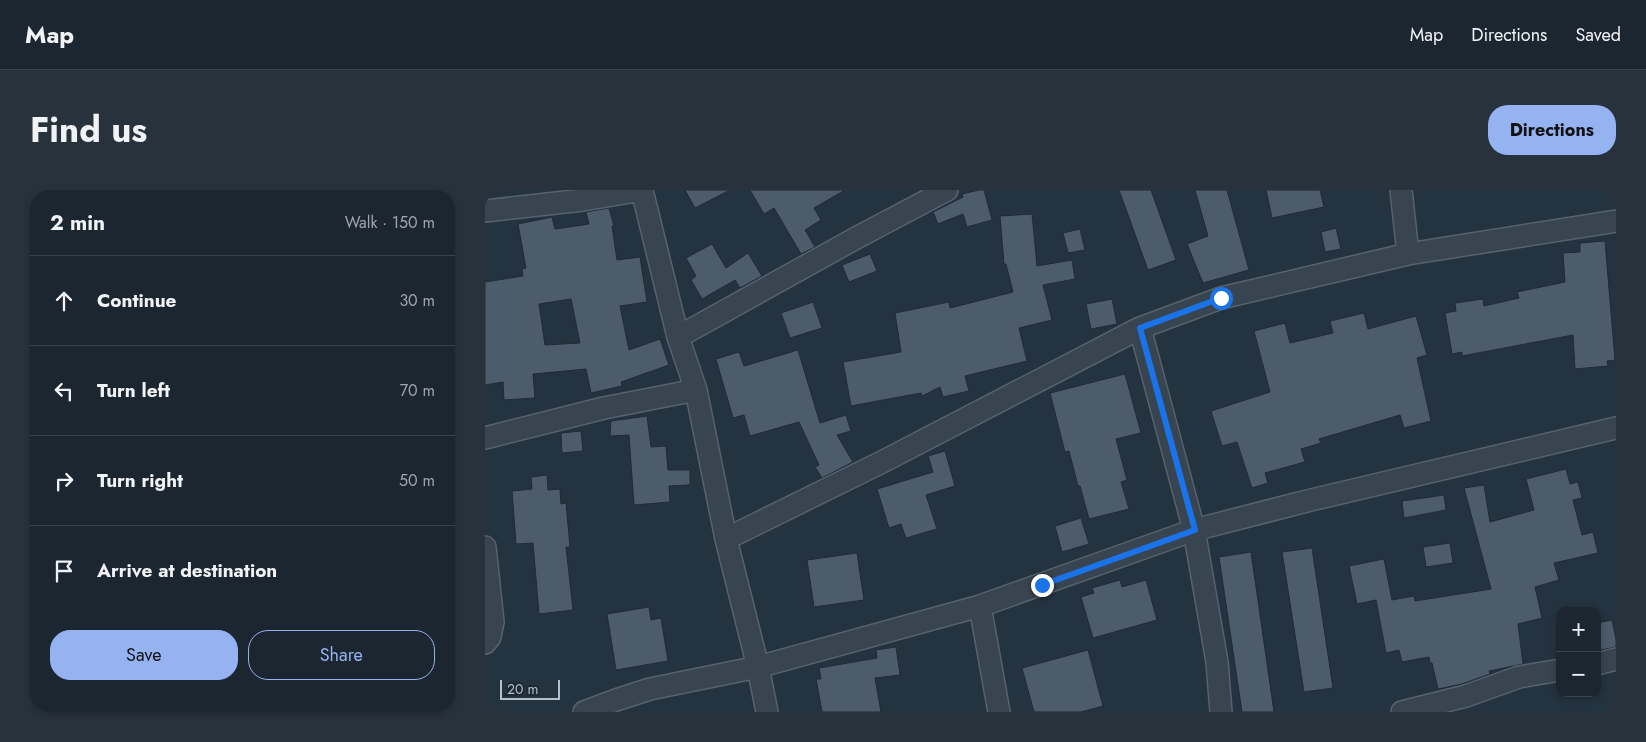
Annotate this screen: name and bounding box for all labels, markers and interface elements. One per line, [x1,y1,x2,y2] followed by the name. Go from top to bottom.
[25,17,74,52] text: Map
[1410,22,1443,48] text: Map
[1471,22,1547,48] text: Directions
[1575,22,1621,48] text: Saved
[30,105,147,155] text: Find us
[1488,105,1616,155] button: Directions
[50,208,105,238] text: 2 min
[345,211,435,234] text: Walk · 150 m
[50,287,78,315] icon: ahead
[97,287,176,314] text: Continue
[1210,287,1233,310] route start
[399,289,435,312] text: 30 m
[50,377,78,405] icon: left
[97,377,170,404] text: Turn left
[400,379,435,402] text: 70 m
[50,467,78,495] icon: right
[97,467,183,494] text: Turn right
[399,469,435,492] text: 50 m
[50,557,78,585] icon: arrive
[97,557,277,584] text: Arrive at destination
[1031,574,1054,597] route end
[1556,607,1601,697] map controls
[1556,607,1601,652] button: +
[50,630,238,680] button: Save
[248,630,435,680] button: Share
[1556,652,1601,697] button: −
[500,677,560,700] scale bar
[507,679,539,699] text: 20 m

